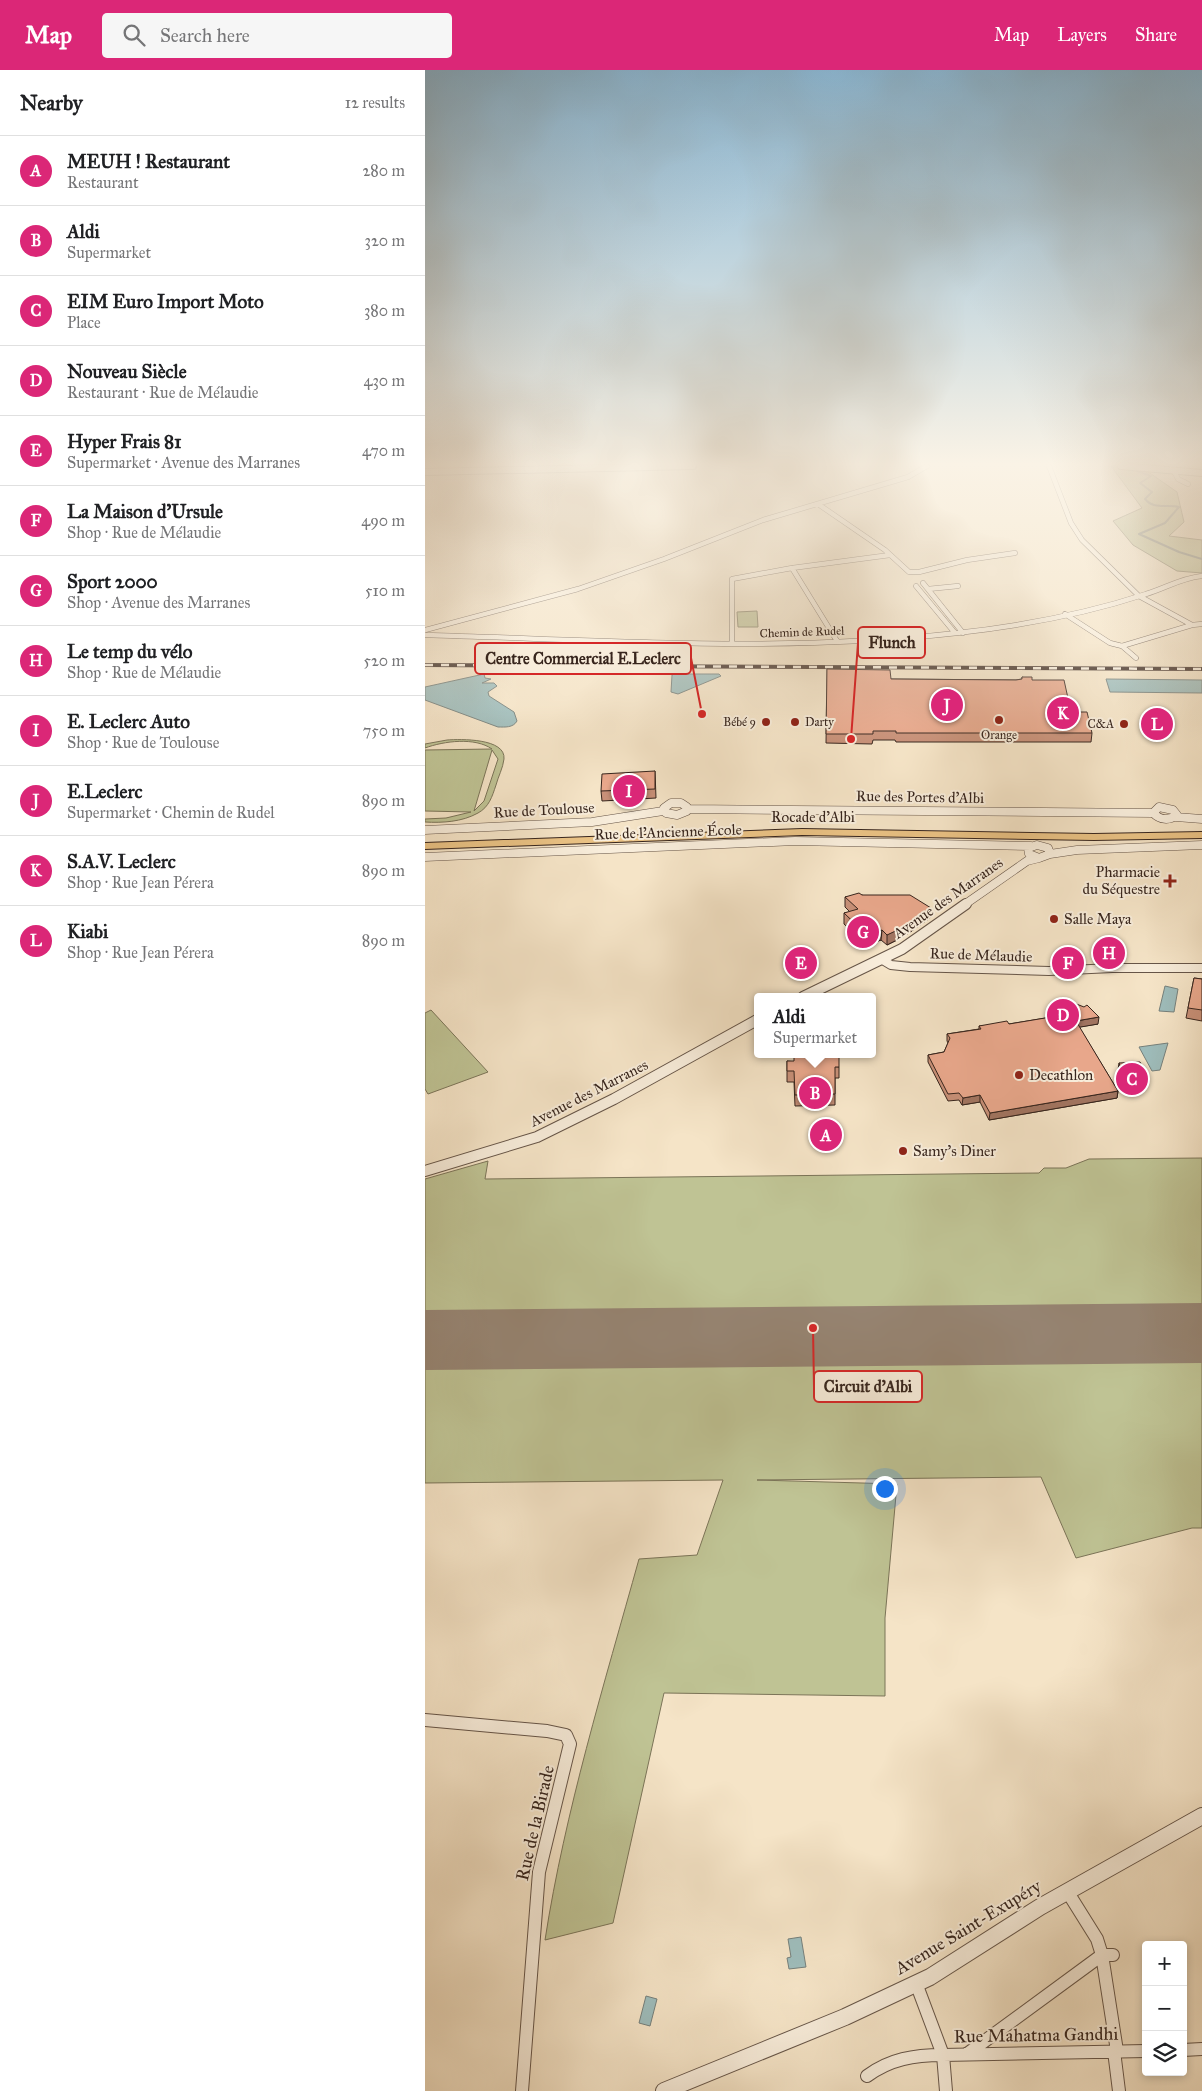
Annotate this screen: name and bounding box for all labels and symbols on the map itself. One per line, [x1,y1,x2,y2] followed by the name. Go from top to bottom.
[759,623,845,640] street label: Chemin de Rudel
[858,627,925,658] callout: Flunch
[868,633,916,652] text: Flunch
[475,643,691,674] callout: Centre Commercial E.Leclerc
[485,649,681,668] text: Centre Commercial E.Leclerc
[931,686,963,724] pin: J
[1047,694,1079,732] pin: K
[1141,705,1173,743] pin: L
[993,714,1005,726] marker: Orange
[723,715,756,729] place label: Bébé 9
[805,715,834,729] place label: Darty
[760,716,772,728] marker: Bébé 9
[789,716,801,728] marker: Darty
[1088,717,1114,731] place label: C&A
[1118,718,1130,730] marker: C&A
[981,728,1017,743] place label: Orange
[613,772,645,810] pin: I
[856,787,984,807] street label: Rue des Portes d'Albi
[493,798,595,822] street label: Rue de Toulouse
[771,808,855,826] street label: Rocade d'Albi
[594,819,742,844] street label: Rue de l’Ancienne École
[889,853,1006,943] street label: Avenue des Marranes
[1082,863,1160,899] place label: Pharmacie du Séquestre
[1164,875,1176,887] marker: Pharmacie du Séquestre
[1064,910,1132,928] place label: Salle Maya
[847,913,879,951] pin: G
[1048,913,1060,925] marker: Salle Maya
[1093,934,1125,972] pin: H
[785,944,817,982] pin: E
[929,944,1033,966] street label: Rue de Mélaudie
[1052,944,1084,982] pin: F
[1047,996,1079,1034] pin: D
[526,1055,651,1131] street label: Avenue des Marranes
[1116,1060,1148,1098] pin: C
[1029,1066,1093,1084] place label: Decathlon
[1013,1069,1025,1081] marker: Decathlon
[799,1074,831,1112] pin: B
[810,1116,842,1154] pin: A
[913,1142,996,1160] place label: Samy's Diner
[897,1145,909,1157] marker: Samy's Diner
[814,1371,922,1402] callout: Circuit d'Albi
[824,1377,913,1396] text: Circuit d'Albi
[872,1476,898,1502] your location
[511,1763,559,1883] street label: Rue de la Birade
[890,1874,1045,1980] street label: Avenue Saint-Exupéry
[953,2023,1119,2047] street label: Rue Mahatma Gandhi

